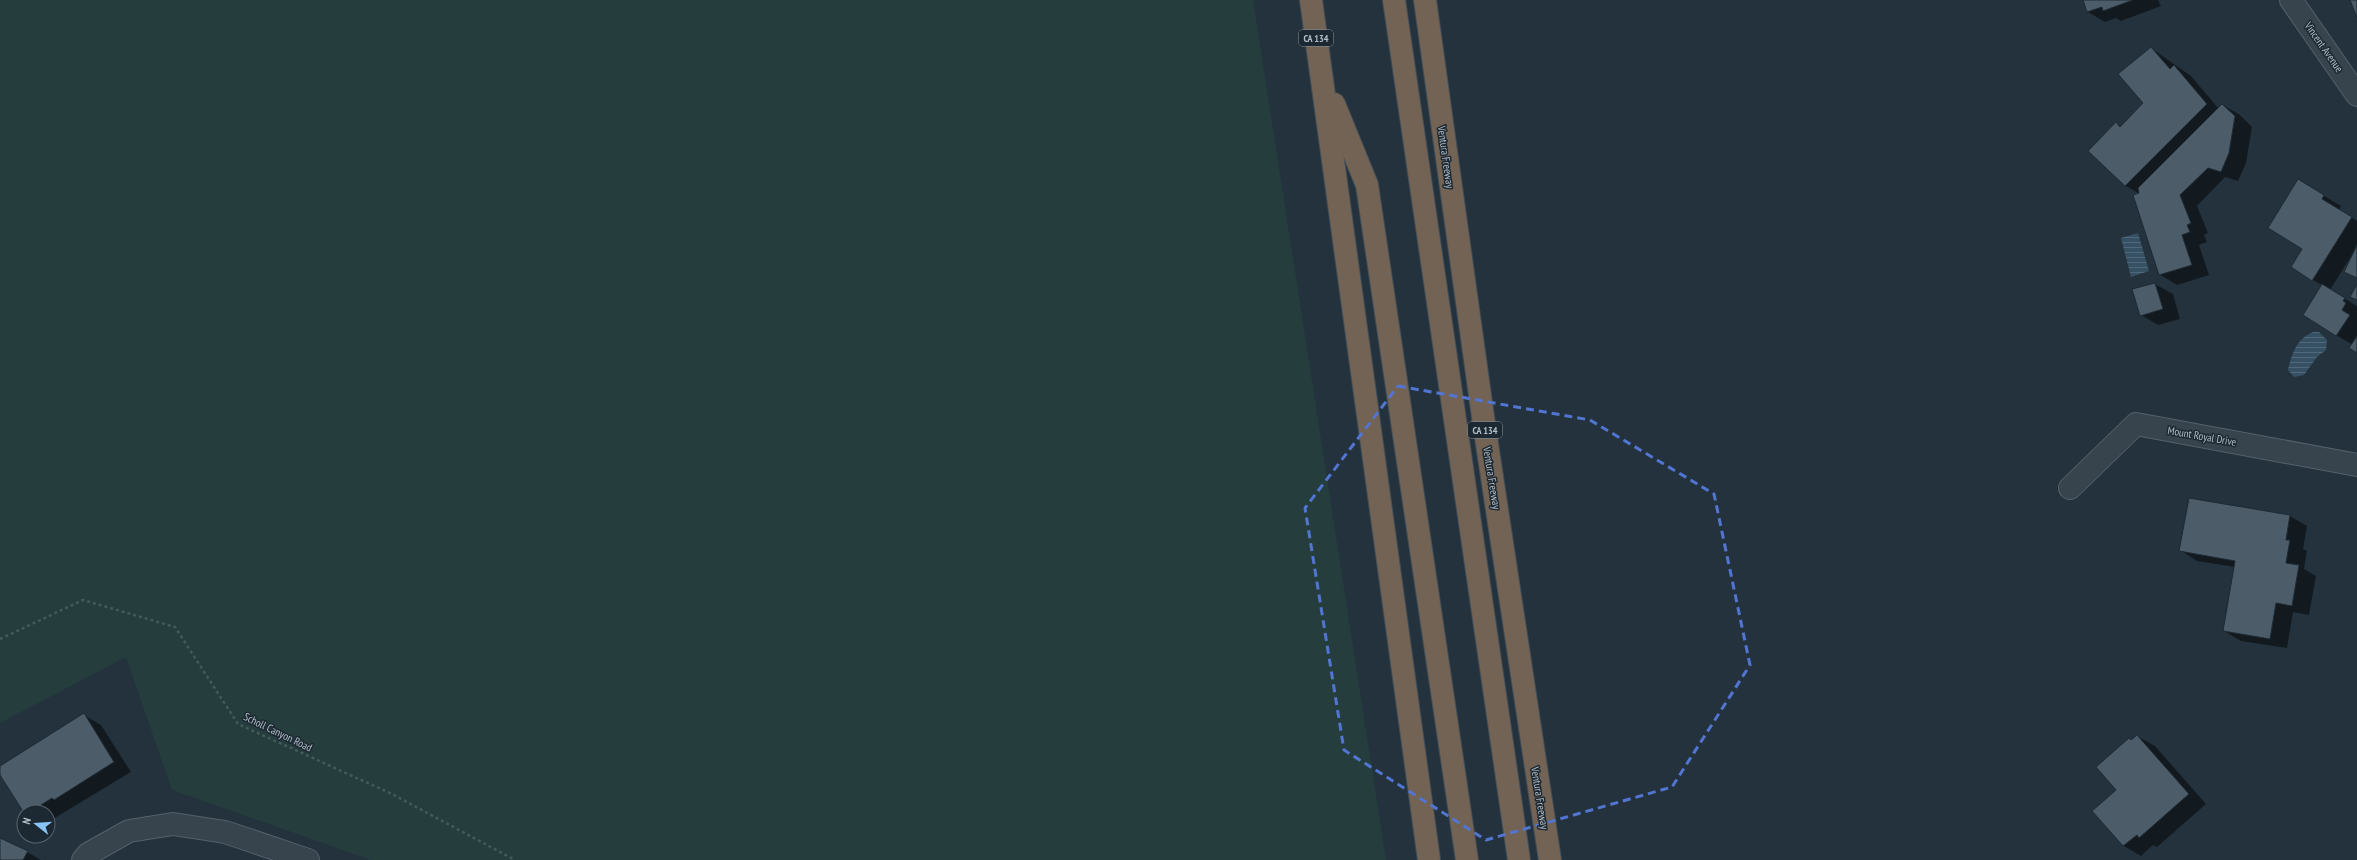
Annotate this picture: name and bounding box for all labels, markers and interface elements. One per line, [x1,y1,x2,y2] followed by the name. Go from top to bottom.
[2301,18,2347,75] street label: Vincent Avenue
[1299,30,1333,46] road number: CA 134
[1435,124,1457,190] street label: Ventura Freeway
[1468,422,1502,438] road number: CA 134
[2166,423,2238,449] street label: Mount Royal Drive
[1480,445,1504,511] street label: Ventura Freeway
[241,709,315,755] street label: Scholl Canyon Road
[1528,765,1552,831] street label: Ventura Freeway
[16,804,56,844] north arrow
[19,816,34,826] text: N

